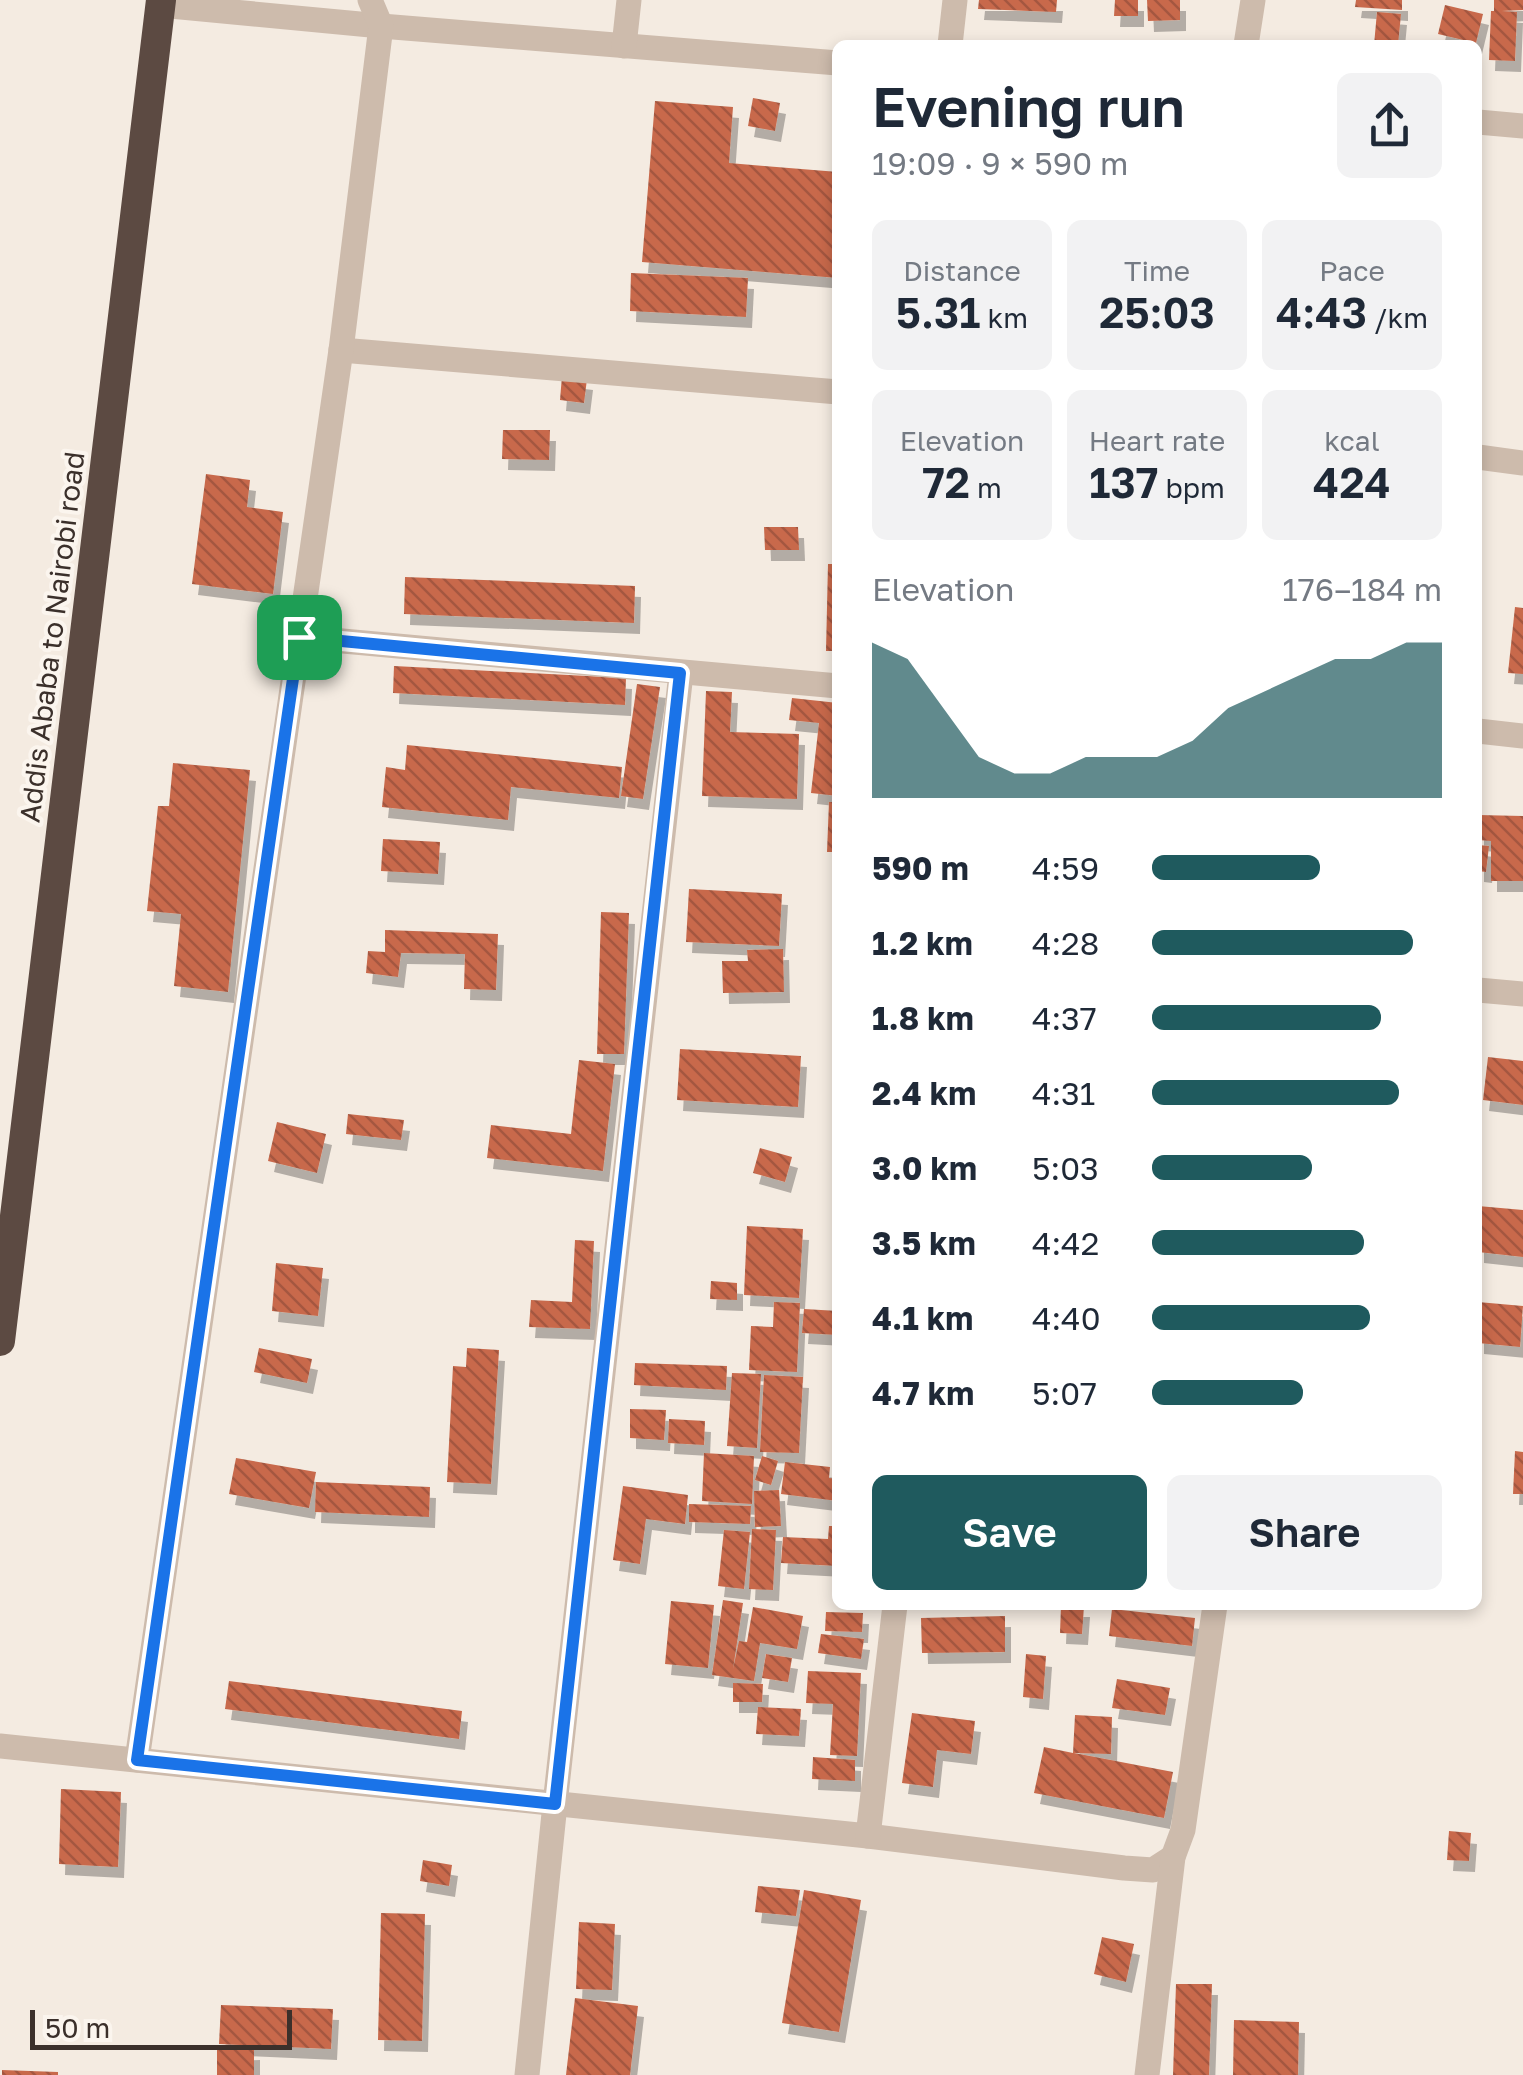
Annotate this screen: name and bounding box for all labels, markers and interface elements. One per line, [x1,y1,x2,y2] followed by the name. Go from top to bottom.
[872,73,1185,139] text: Evening run
[1337,73,1442,178] button: share
[872,144,1128,182] text: 19:09 · 9 × 590 m
[903,254,1021,287] text: Distance
[1124,254,1190,287] text: Time
[1319,254,1385,287] text: Pace
[896,287,981,337] text: 5.31
[1099,287,1215,337] text: 25:03
[1276,287,1367,337] text: 4:43
[981,301,1028,334] text: km
[1367,301,1428,334] text: /km
[900,424,1024,457] text: Elevation
[1089,424,1225,457] text: Heart rate
[1324,424,1380,457] text: kcal
[12,450,91,824] street label: Addis Ababa to Nairobi road
[922,457,970,507] text: 72
[1089,457,1158,507] text: 137
[1313,457,1391,507] text: 424
[970,471,1002,504] text: m
[1158,471,1225,504] text: bpm
[872,570,1014,608] text: Elevation
[1282,570,1442,608] text: 176–184 m
[257,595,342,680] pin
[272,610,327,665] icon: arrive
[872,849,969,887] text: 590 m
[1032,849,1099,887] text: 4:59
[872,924,973,962] text: 1.2 km
[1032,924,1099,962] text: 4:28
[872,999,974,1037] text: 1.8 km
[1032,999,1097,1037] text: 4:37
[872,1074,976,1112] text: 2.4 km
[1032,1074,1095,1112] text: 4:31
[872,1149,977,1187] text: 3.0 km
[1032,1149,1099,1187] text: 5:03
[872,1224,976,1262] text: 3.5 km
[1032,1224,1099,1262] text: 4:42
[872,1299,973,1337] text: 4.1 km
[1032,1299,1100,1337] text: 4:40
[872,1374,974,1412] text: 4.7 km
[1032,1374,1097,1412] text: 5:07
[872,1475,1147,1590] button: Save
[1167,1475,1442,1590] button: Share
[30,2005,292,2050] scale bar
[45,2011,110,2044] text: 50 m

